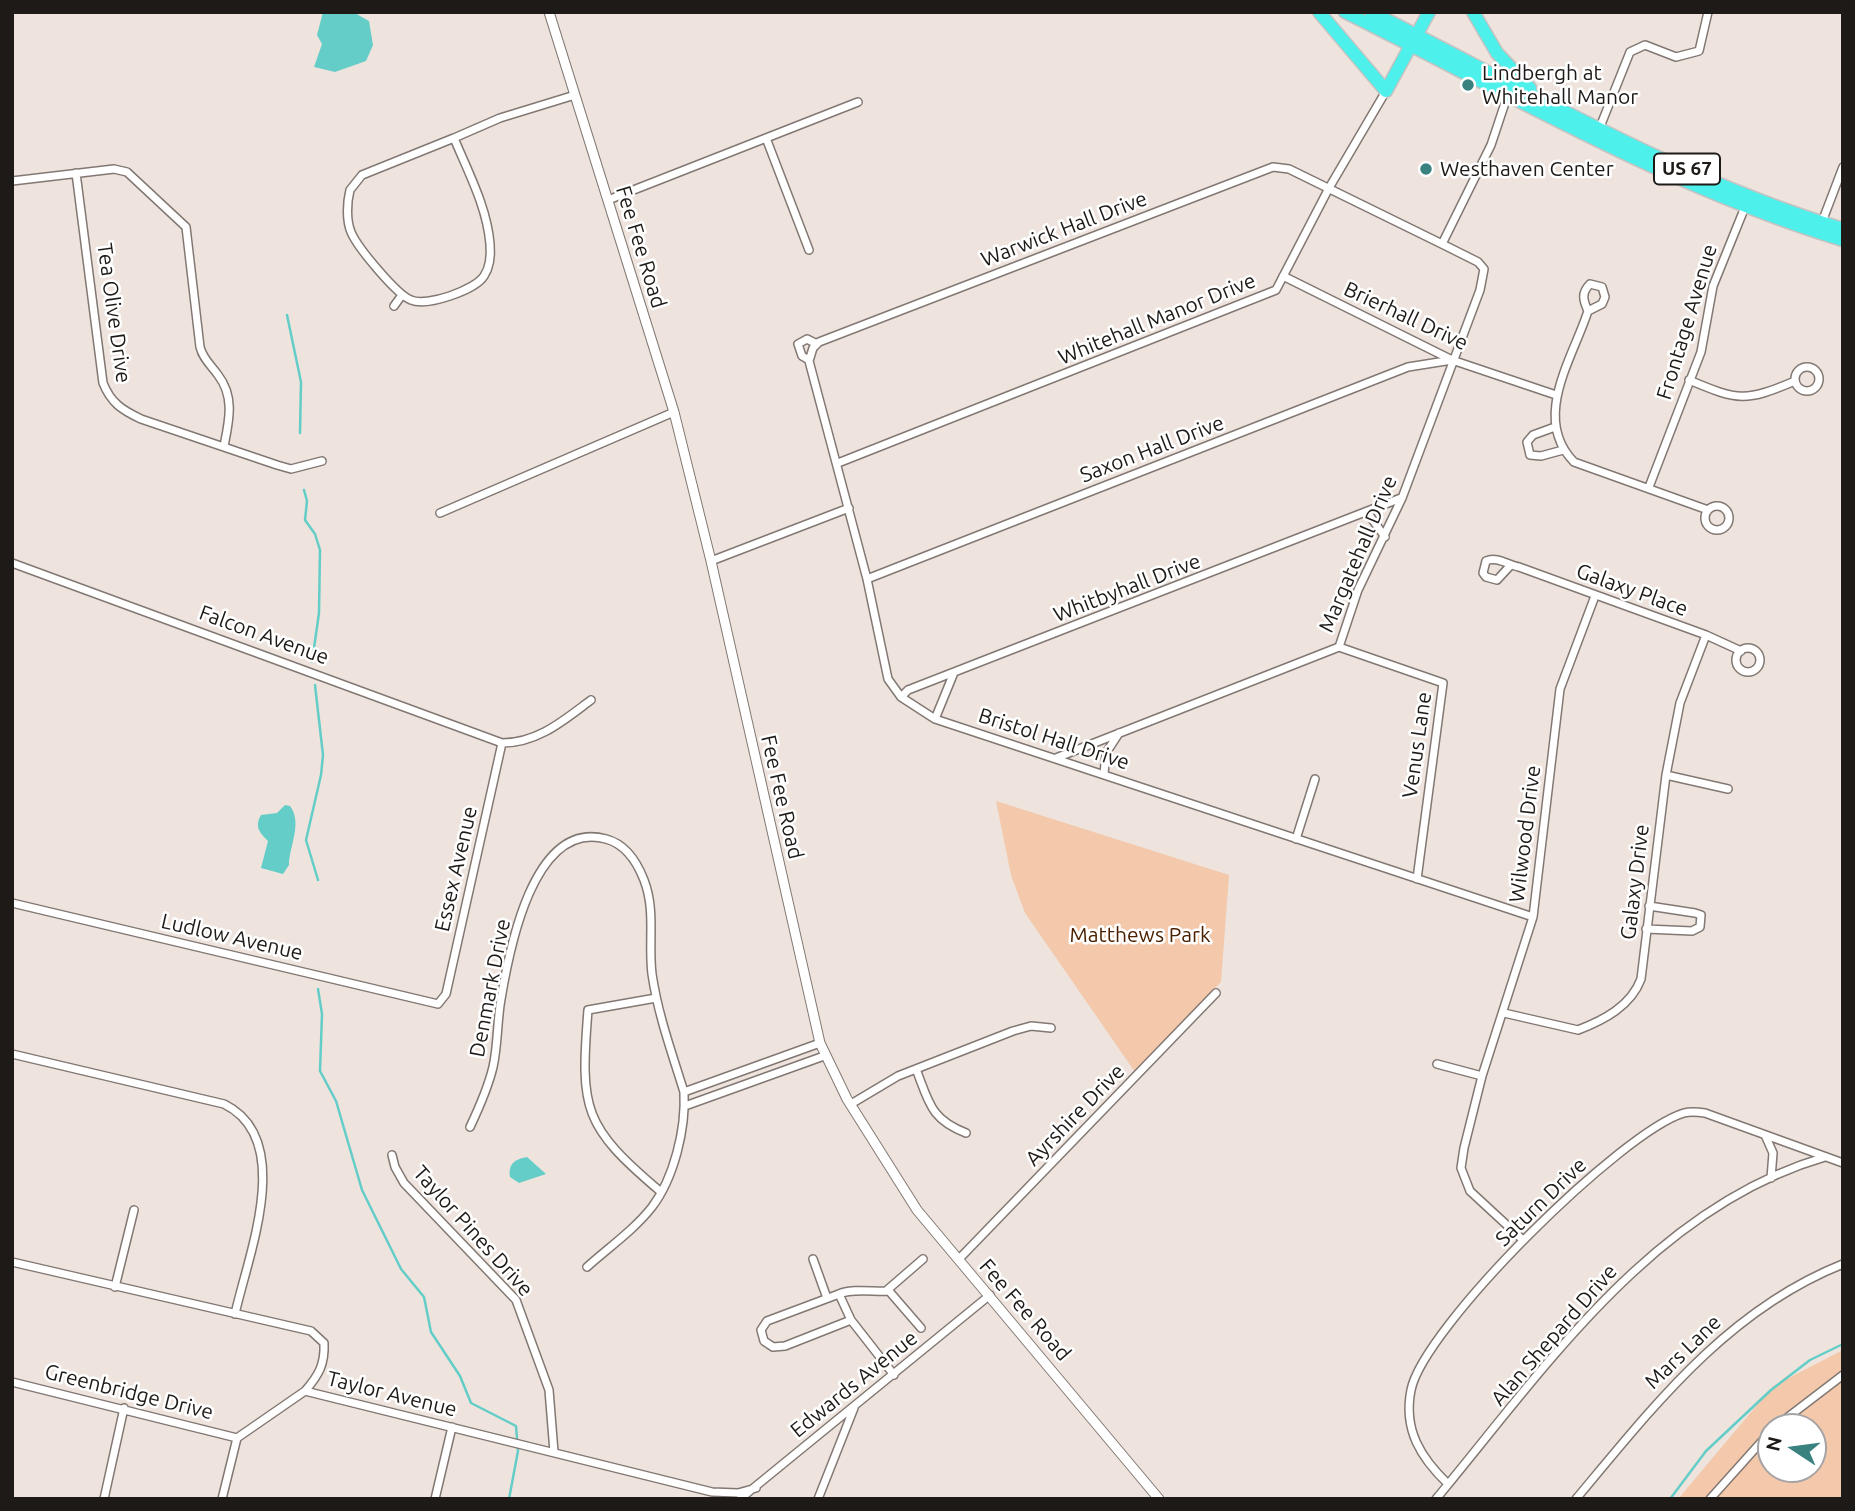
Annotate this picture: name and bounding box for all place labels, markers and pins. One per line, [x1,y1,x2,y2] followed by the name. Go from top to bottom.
[1482,60,1638,110] place label: Lindbergh at Whitehall Manor
[1460,77,1476,93] marker: Lindbergh at Whitehall Manor
[1440,156,1614,182] place label: Westhaven Center
[1418,161,1434,177] marker: Westhaven Center

